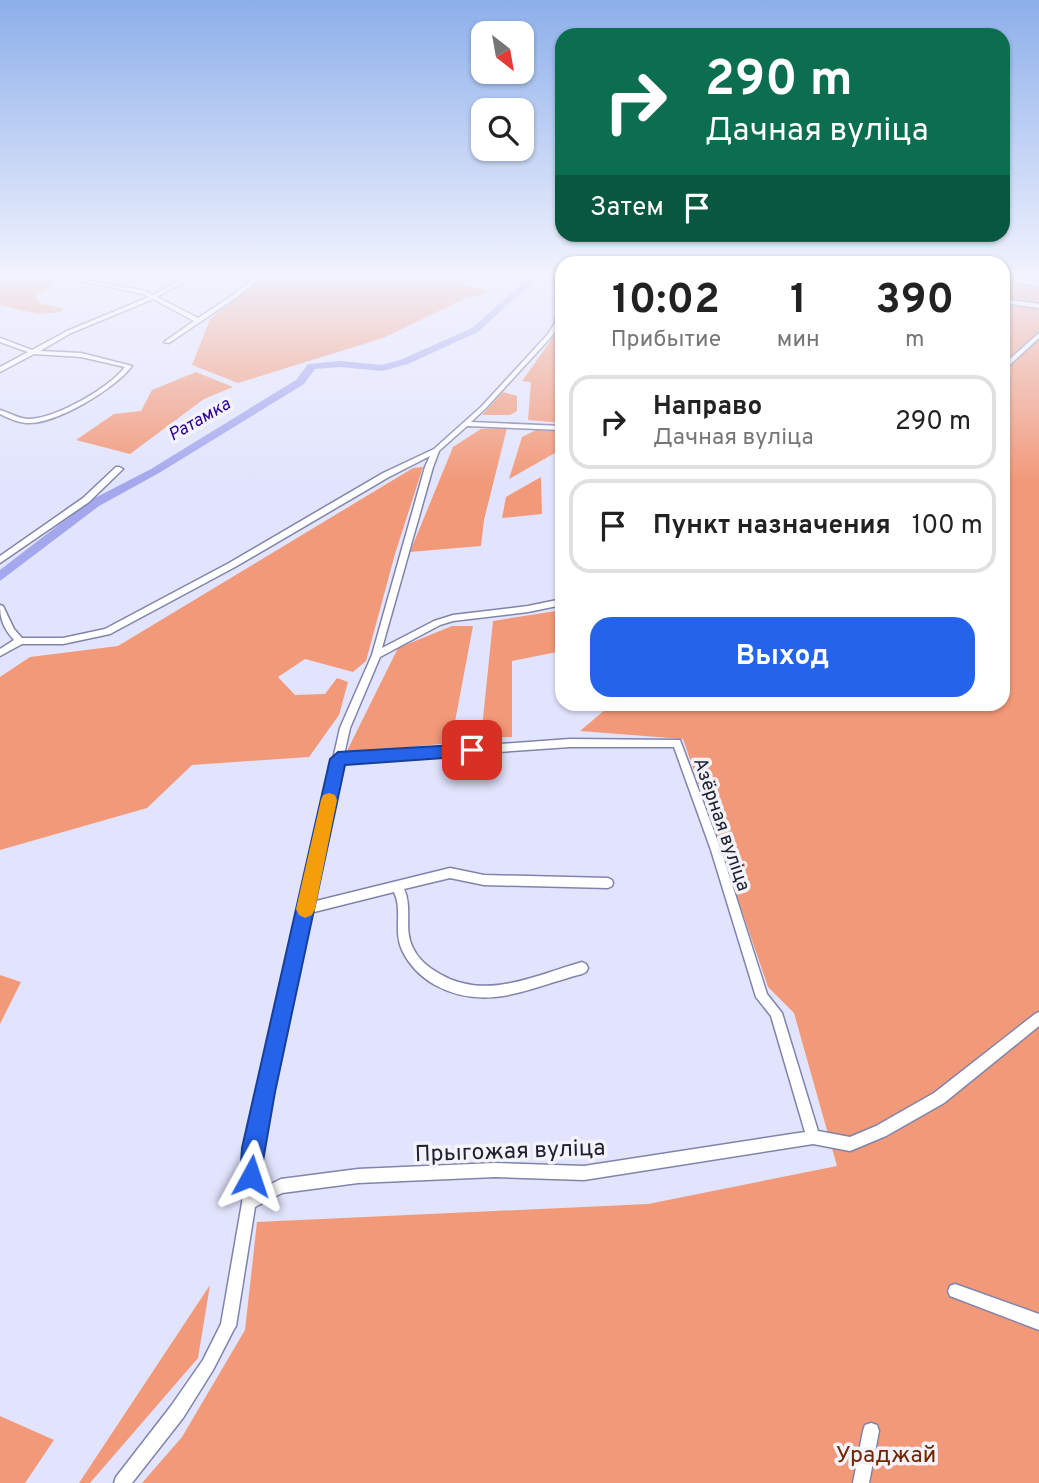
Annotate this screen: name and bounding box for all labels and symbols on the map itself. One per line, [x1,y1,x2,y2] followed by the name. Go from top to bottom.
[471,21,534,84] north arrow
[165,393,236,447] water label: Ратамка
[442,720,502,780] pin
[687,755,755,895] street label: Азёрная вуліца
[414,1135,606,1170] street label: Прыгожая вуліца
[214,1139,288,1213] position arrow
[836,1442,936,1471] park label: Ураджай

